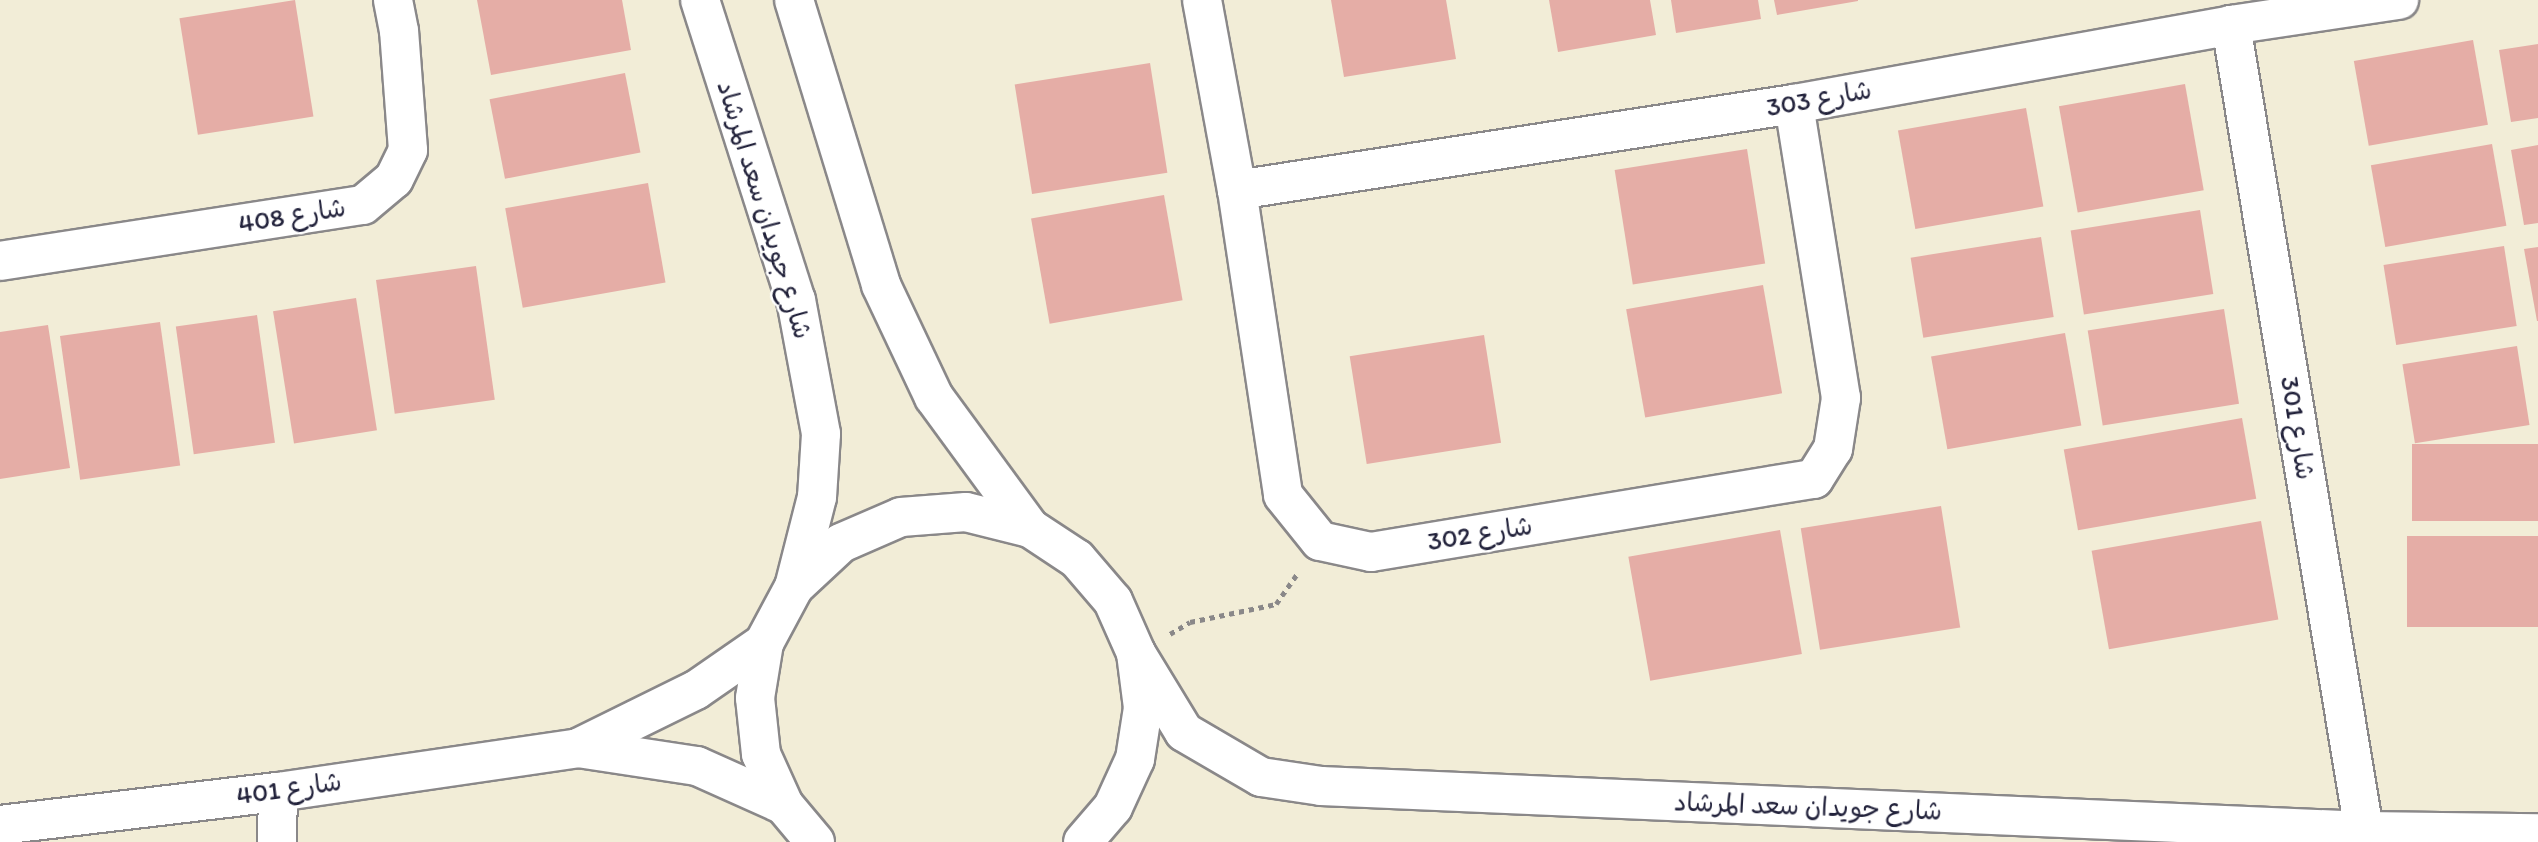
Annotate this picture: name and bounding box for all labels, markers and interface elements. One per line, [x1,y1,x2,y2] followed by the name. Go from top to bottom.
[1764,74,1874,124] street label: شارع 303
[710,77,818,343] street label: شارع جويدان سعد المرشاد
[236,192,348,240] street label: شارع 408
[2273,374,2321,482] street label: شارع 301
[1425,510,1535,558] street label: شارع 302
[234,766,344,812] street label: شارع 401
[1673,787,1943,827] street label: شارع جويدان سعد المرشاد

